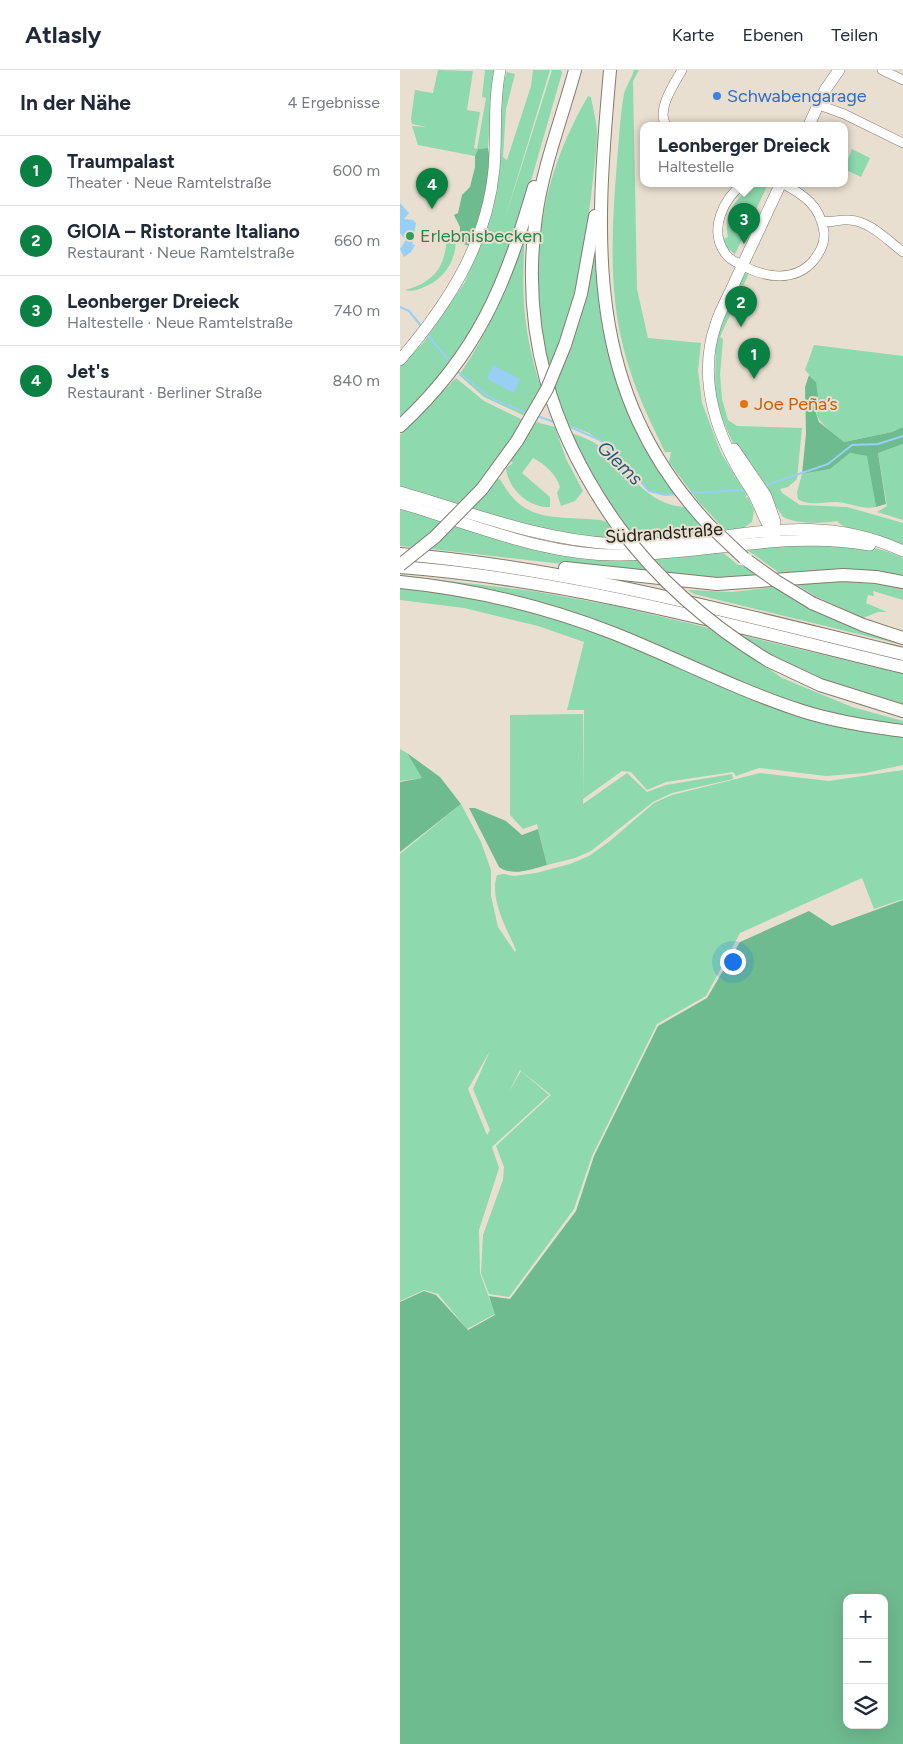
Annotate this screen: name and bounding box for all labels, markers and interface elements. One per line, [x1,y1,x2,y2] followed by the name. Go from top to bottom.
[25,20,101,49] text: Atlasly
[672,24,714,46] text: Karte
[742,24,803,46] text: Ebenen
[831,24,878,46] text: Teilen
[727,85,867,107] place label: Schwabengarage
[20,90,131,115] text: In der Nähe
[711,90,723,102] marker: Schwabengarage
[287,93,380,112] text: 4 Ergebnisse
[640,122,848,187] popup
[658,134,830,157] text: Leonberger Dreieck
[67,150,175,173] text: Traumpalast
[658,157,734,176] text: Haltestelle
[33,161,39,180] text: 1
[333,161,380,180] text: 600 m
[416,168,448,209] pin: 4
[67,173,271,192] text: Theater · Neue Ramtelstraße
[728,203,760,244] pin: 3
[67,220,300,243] text: GIOIA – Ristorante Italiano
[420,225,542,247] place label: Erlebnisbecken
[404,230,416,242] marker: Erlebnisbecken
[31,231,41,250] text: 2
[334,231,380,250] text: 660 m
[67,243,294,262] text: Restaurant · Neue Ramtelstraße
[725,286,757,327] pin: 2
[67,290,239,313] text: Leonberger Dreieck
[32,301,40,320] text: 3
[334,301,380,320] text: 740 m
[67,313,293,332] text: Haltestelle · Neue Ramtelstraße
[738,338,770,379] pin: 1
[67,360,109,383] text: Jet's
[31,371,41,390] text: 4
[332,371,380,390] text: 840 m
[67,383,262,402] text: Restaurant · Berliner Straße
[754,393,838,415] place label: Joe Peña’s
[738,398,750,410] marker: Joe Peña’s
[593,436,648,490] water label: Glems
[604,518,724,548] street label: Südrandstraße
[720,949,746,975] your location
[843,1594,888,1729] map controls
[843,1594,888,1639] button: +
[843,1639,888,1684] button: −
[843,1684,888,1729] button: layers

